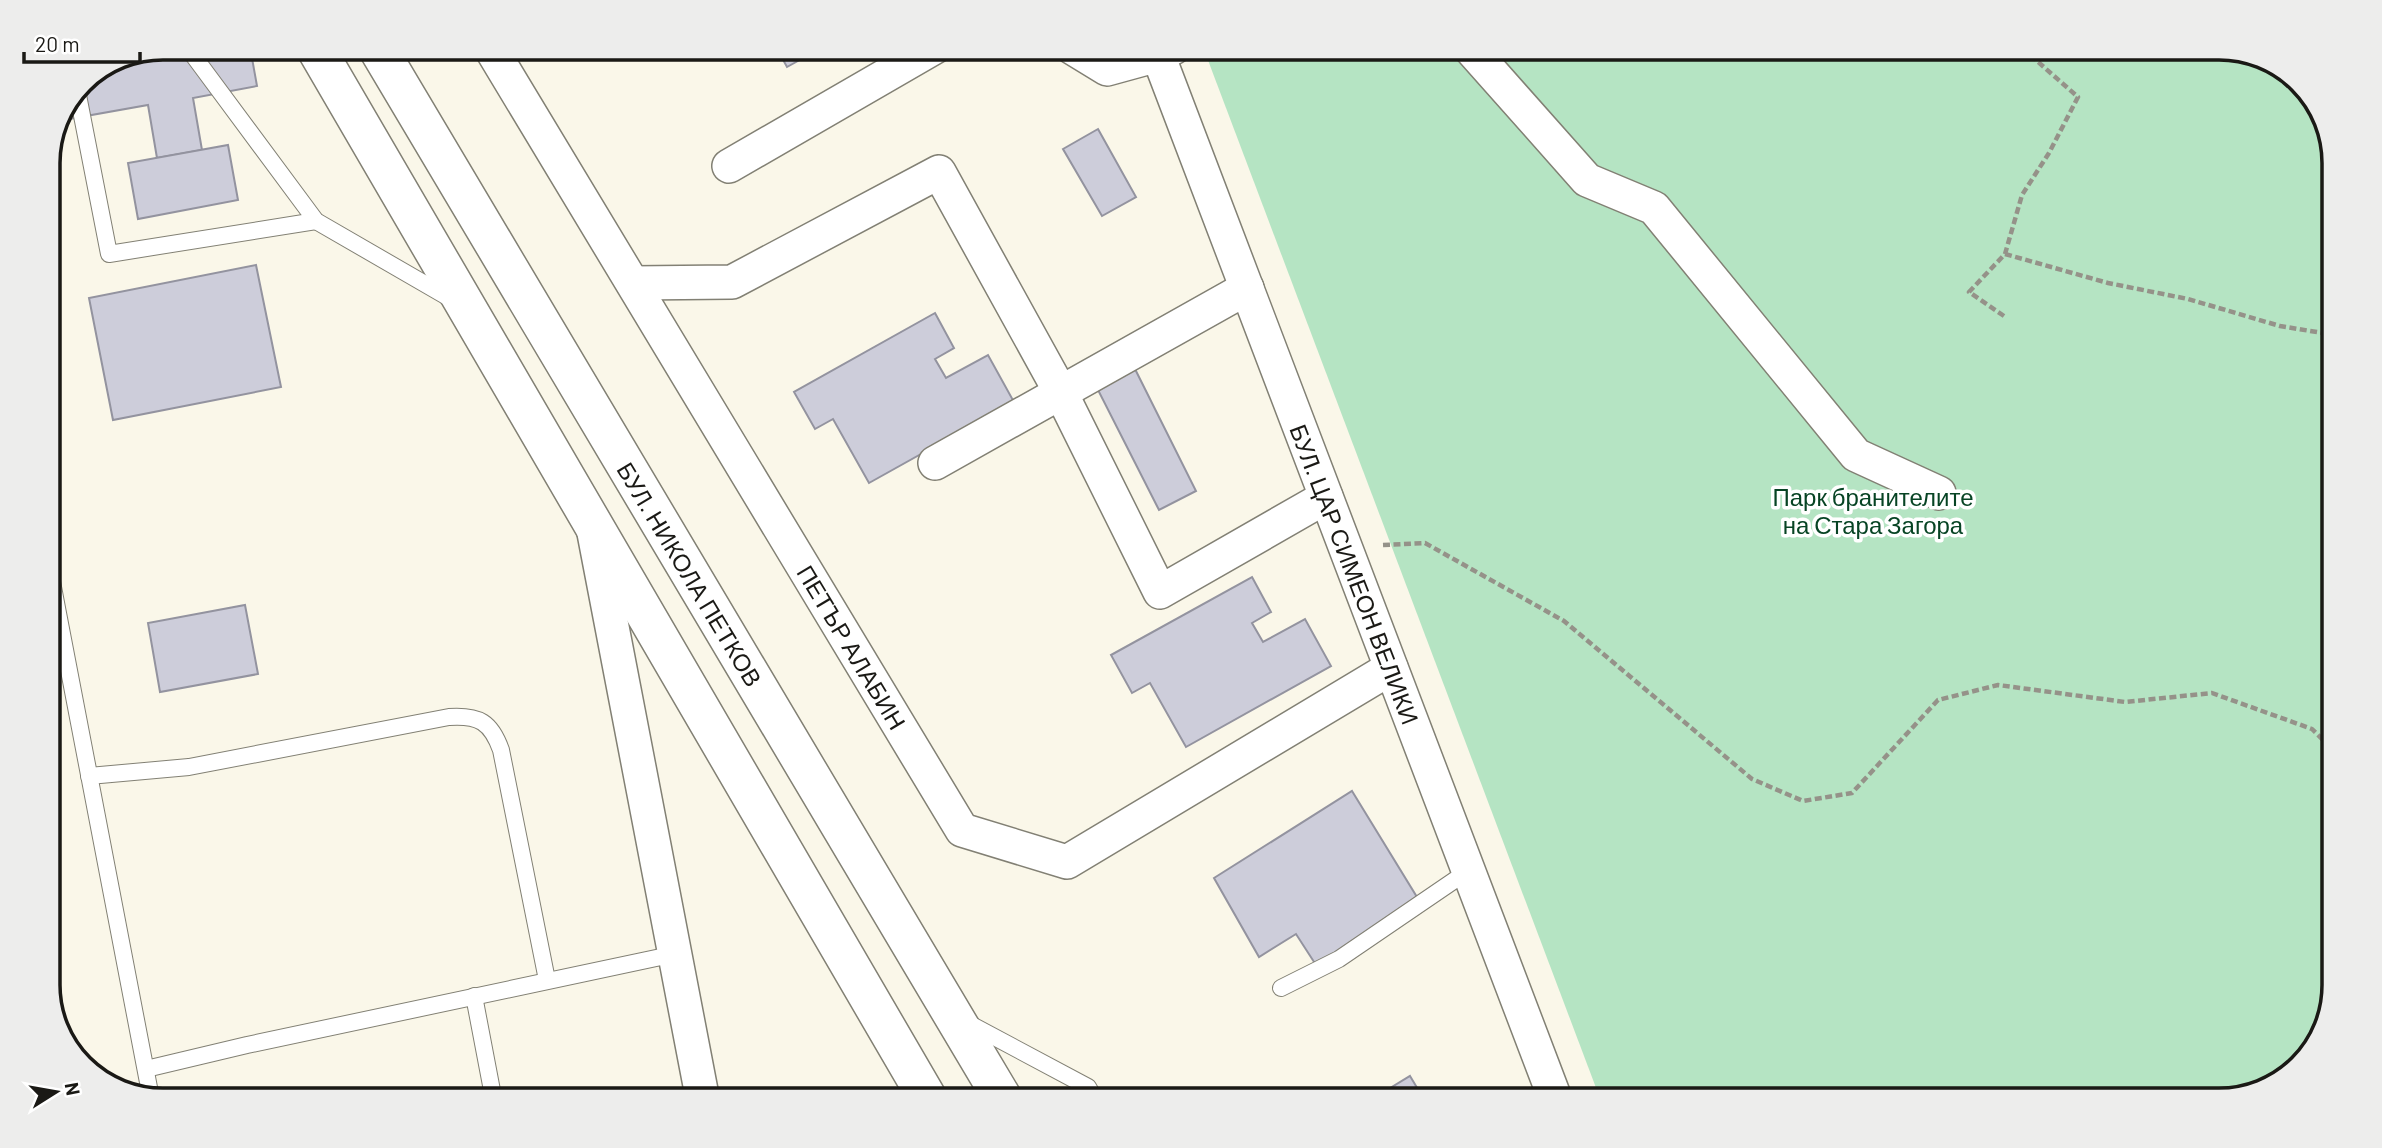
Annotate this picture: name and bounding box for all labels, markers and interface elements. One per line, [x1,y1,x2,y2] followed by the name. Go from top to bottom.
[24,21,140,65] scale bar
[35,31,80,56] text: 20 m
[1284,420,1426,728] street label: БУЛ. ЦАР СИМЕОН ВЕЛИКИ
[612,457,768,691] street label: БУЛ. НИКОЛА ПЕТКОВ
[1772,482,1974,539] park label: Парк бранителите на Стара Загора
[792,560,912,734] street label: ПЕТЪР АЛАБИН
[21,1057,91,1127] north arrow
[61,1080,86,1097] text: N

